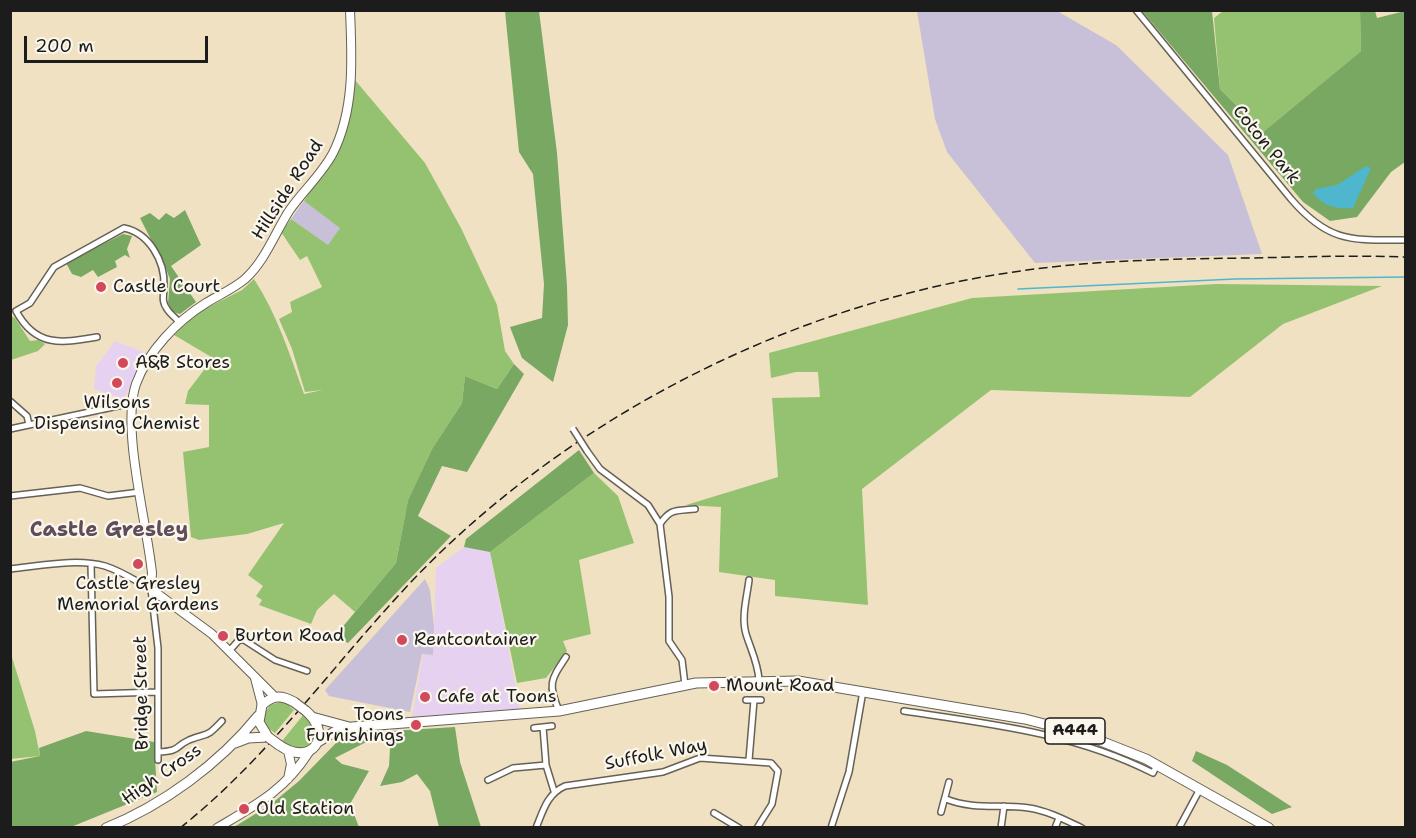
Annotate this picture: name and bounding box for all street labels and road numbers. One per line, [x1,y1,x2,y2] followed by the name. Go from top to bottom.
[1228,101,1304,189] street label: Coton Park
[248,136,328,244] street label: Hillside Road
[130,635,154,751] street label: Bridge Street
[1045,718,1105,744] road number: A444
[603,735,709,775] street label: Suffolk Way
[118,740,206,810] street label: High Cross

